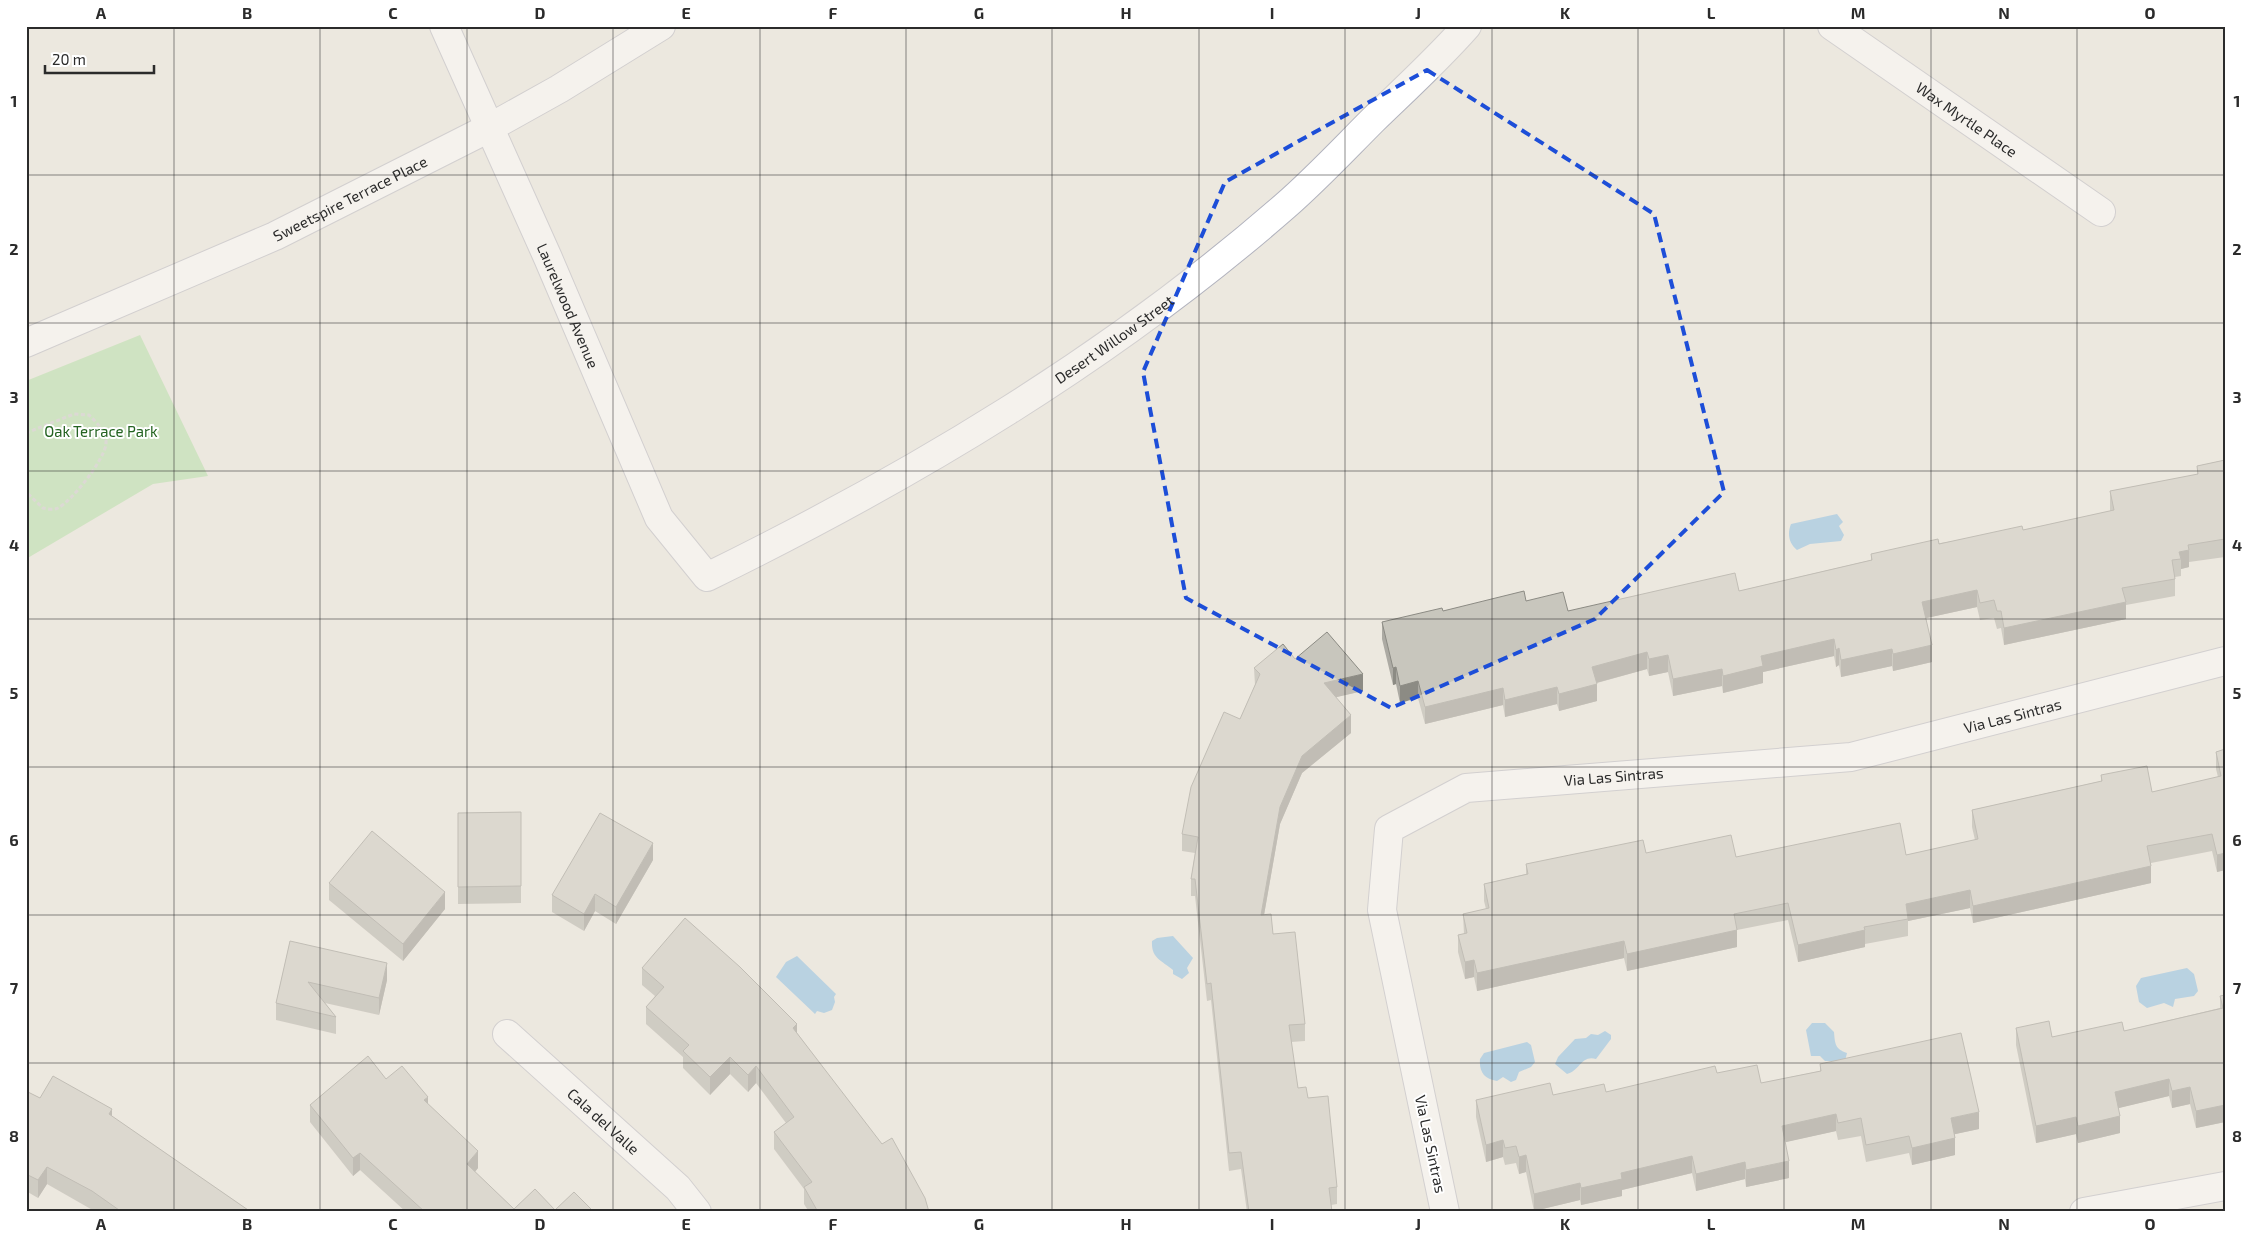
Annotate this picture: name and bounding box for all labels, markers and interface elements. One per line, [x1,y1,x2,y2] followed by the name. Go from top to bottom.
[96,3,107,22] text: A
[242,3,252,22] text: B
[388,3,398,22] text: C
[535,3,546,22] text: D
[681,3,691,22] text: E
[829,3,838,22] text: F
[974,3,984,22] text: G
[1120,3,1132,22] text: H
[1270,3,1274,22] text: I
[1415,3,1421,22] text: J
[1560,3,1571,22] text: K
[1707,3,1716,22] text: L
[1851,3,1865,22] text: M
[1998,3,2010,22] text: N
[2144,3,2156,22] text: O
[45,42,154,74] scale bar
[52,50,86,68] text: 20 m
[1913,78,2021,161] street label: Wax Myrtle Place
[11,91,17,110] text: 1
[2234,91,2240,110] text: 1
[270,152,430,245] street label: Sweetspire Terrace Place
[9,239,19,258] text: 2
[2232,239,2242,258] text: 2
[534,240,603,371] street label: Laurelwood Avenue
[1051,291,1177,387] street label: Desert Willow Street
[9,387,19,406] text: 3
[2232,387,2242,406] text: 3
[44,422,158,440] park label: Oak Terrace Park
[9,535,19,554] text: 4
[2232,535,2242,554] text: 4
[10,683,19,702] text: 5
[2233,683,2242,702] text: 5
[1962,694,2063,737] street label: Via Las Sintras
[1563,763,1664,789] street label: Via Las Sintras
[9,830,19,849] text: 6
[2232,830,2242,849] text: 6
[10,978,19,997] text: 7
[2233,978,2242,997] text: 7
[564,1084,643,1158] street label: Cala del Valle
[1412,1093,1450,1195] street label: Via Las Sintras
[9,1126,19,1145] text: 8
[2232,1126,2242,1145] text: 8
[96,1214,107,1233] text: A
[242,1214,252,1233] text: B
[388,1214,398,1233] text: C
[535,1214,546,1233] text: D
[681,1214,691,1233] text: E
[829,1214,838,1233] text: F
[974,1214,984,1233] text: G
[1120,1214,1132,1233] text: H
[1270,1214,1274,1233] text: I
[1415,1214,1421,1233] text: J
[1560,1214,1571,1233] text: K
[1707,1214,1716,1233] text: L
[1851,1214,1865,1233] text: M
[1998,1214,2010,1233] text: N
[2144,1214,2156,1233] text: O

